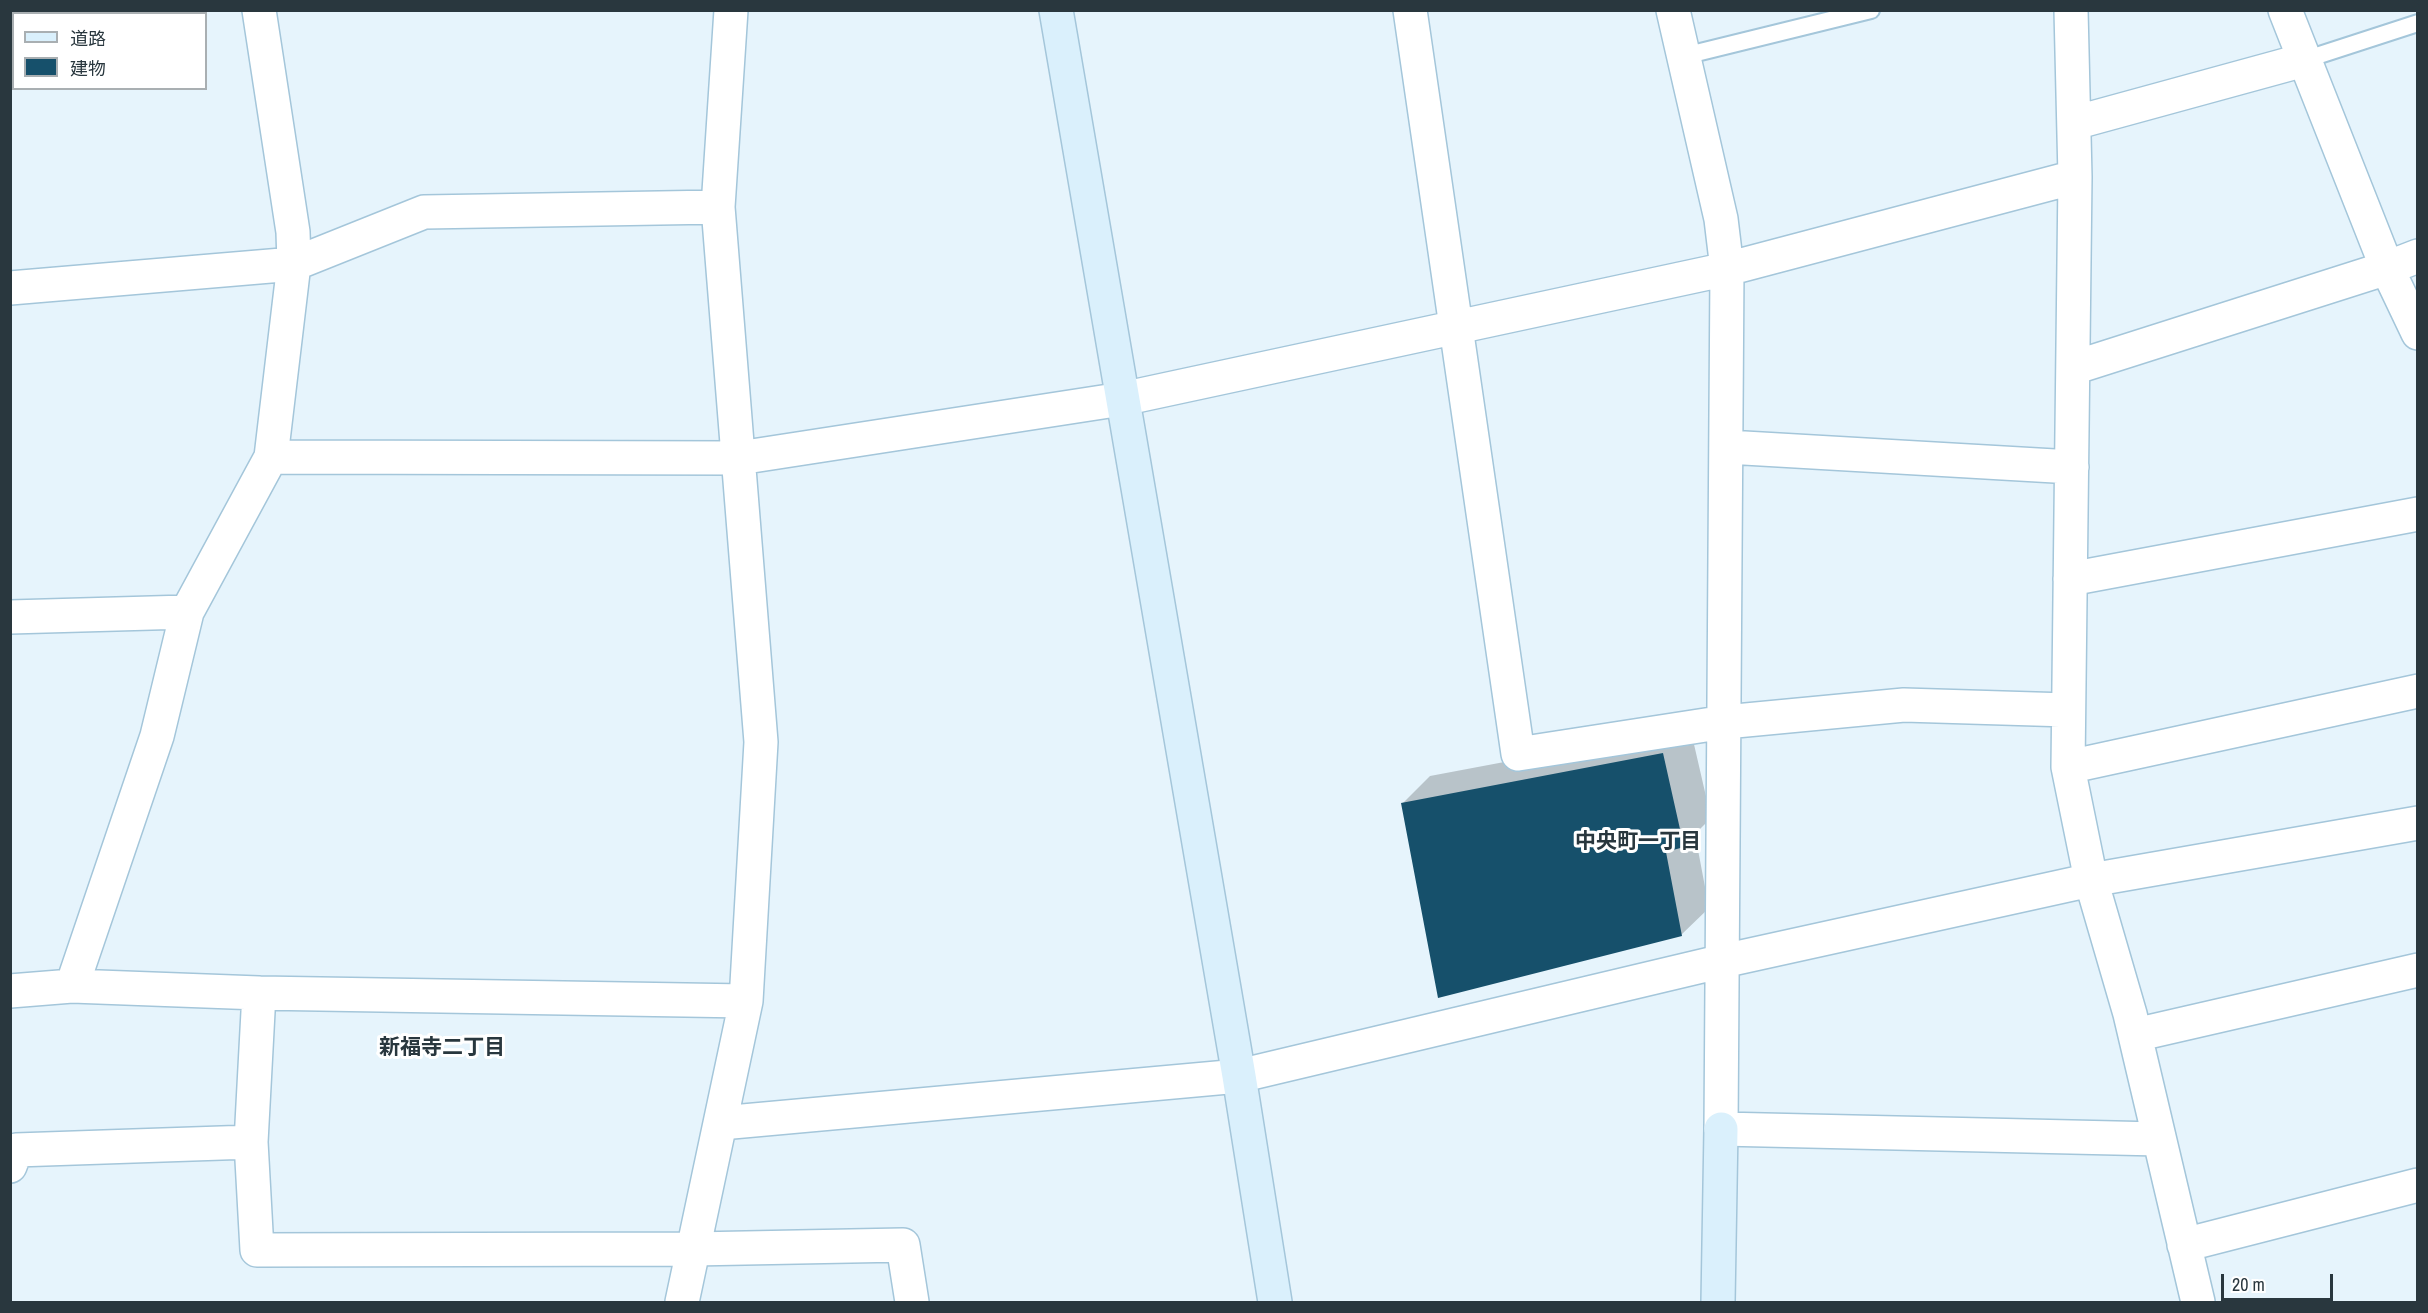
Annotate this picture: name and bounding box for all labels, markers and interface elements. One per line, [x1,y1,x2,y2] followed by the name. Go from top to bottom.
[12,12,207,90] legend
[70,26,106,51] text: 道路
[70,56,106,81] text: 建物
[1575,829,1701,855] district label: 中央町一丁目
[379,1035,505,1061] district label: 新福寺二丁目
[2224,1262,2336,1300] scale bar
[2232,1272,2265,1297] text: 20 m

